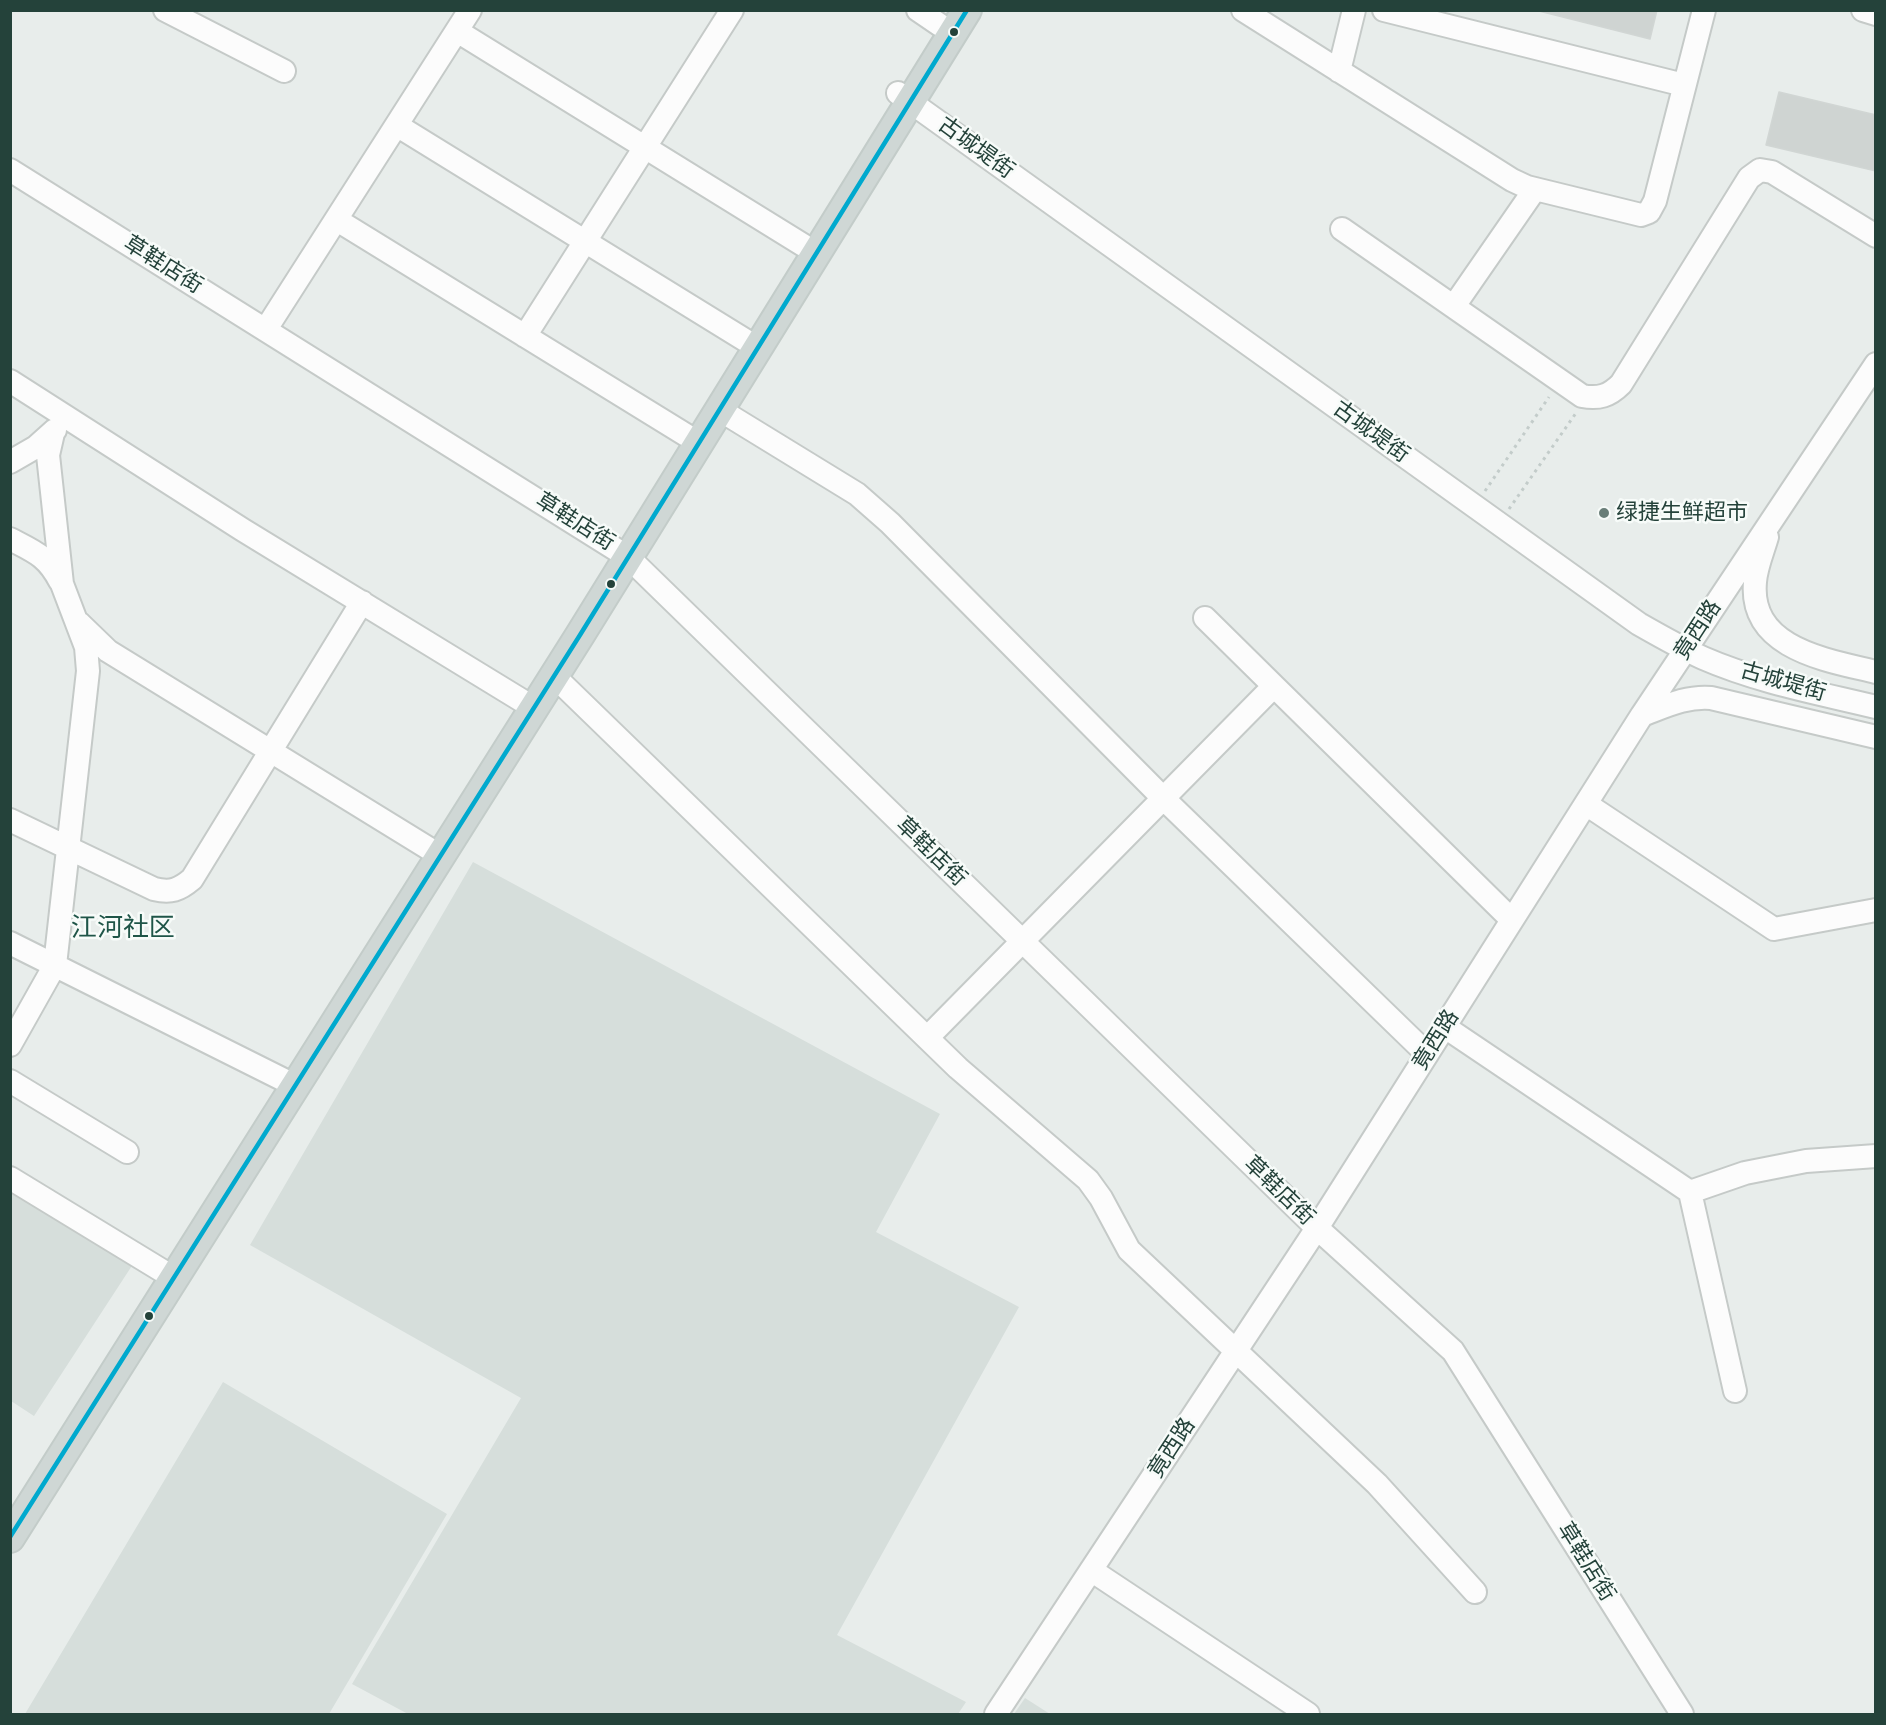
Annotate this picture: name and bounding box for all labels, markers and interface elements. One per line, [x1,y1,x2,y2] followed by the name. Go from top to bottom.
[948,26,960,38] unlabelled marker
[933,111,1019,185] street label: 古城堤街
[119,230,207,300] street label: 草鞋店街
[1328,395,1414,469] street label: 古城堤街
[531,487,619,557] street label: 草鞋店街
[1616,500,1748,526] place label: 绿捷生鲜超市
[1597,506,1611,520] marker: 绿捷生鲜超市
[605,578,617,590] unlabelled marker
[1669,595,1727,665] street label: 竟西路
[1737,657,1829,707] street label: 古城堤街
[890,812,972,892] street label: 草鞋店街
[71,913,175,945] district label: 江河社区
[1407,1005,1465,1075] street label: 竟西路
[1238,1151,1320,1231] street label: 草鞋店街
[143,1310,155,1322] unlabelled marker
[1143,1413,1201,1483] street label: 竟西路
[1551,1518,1621,1606] street label: 草鞋店街

